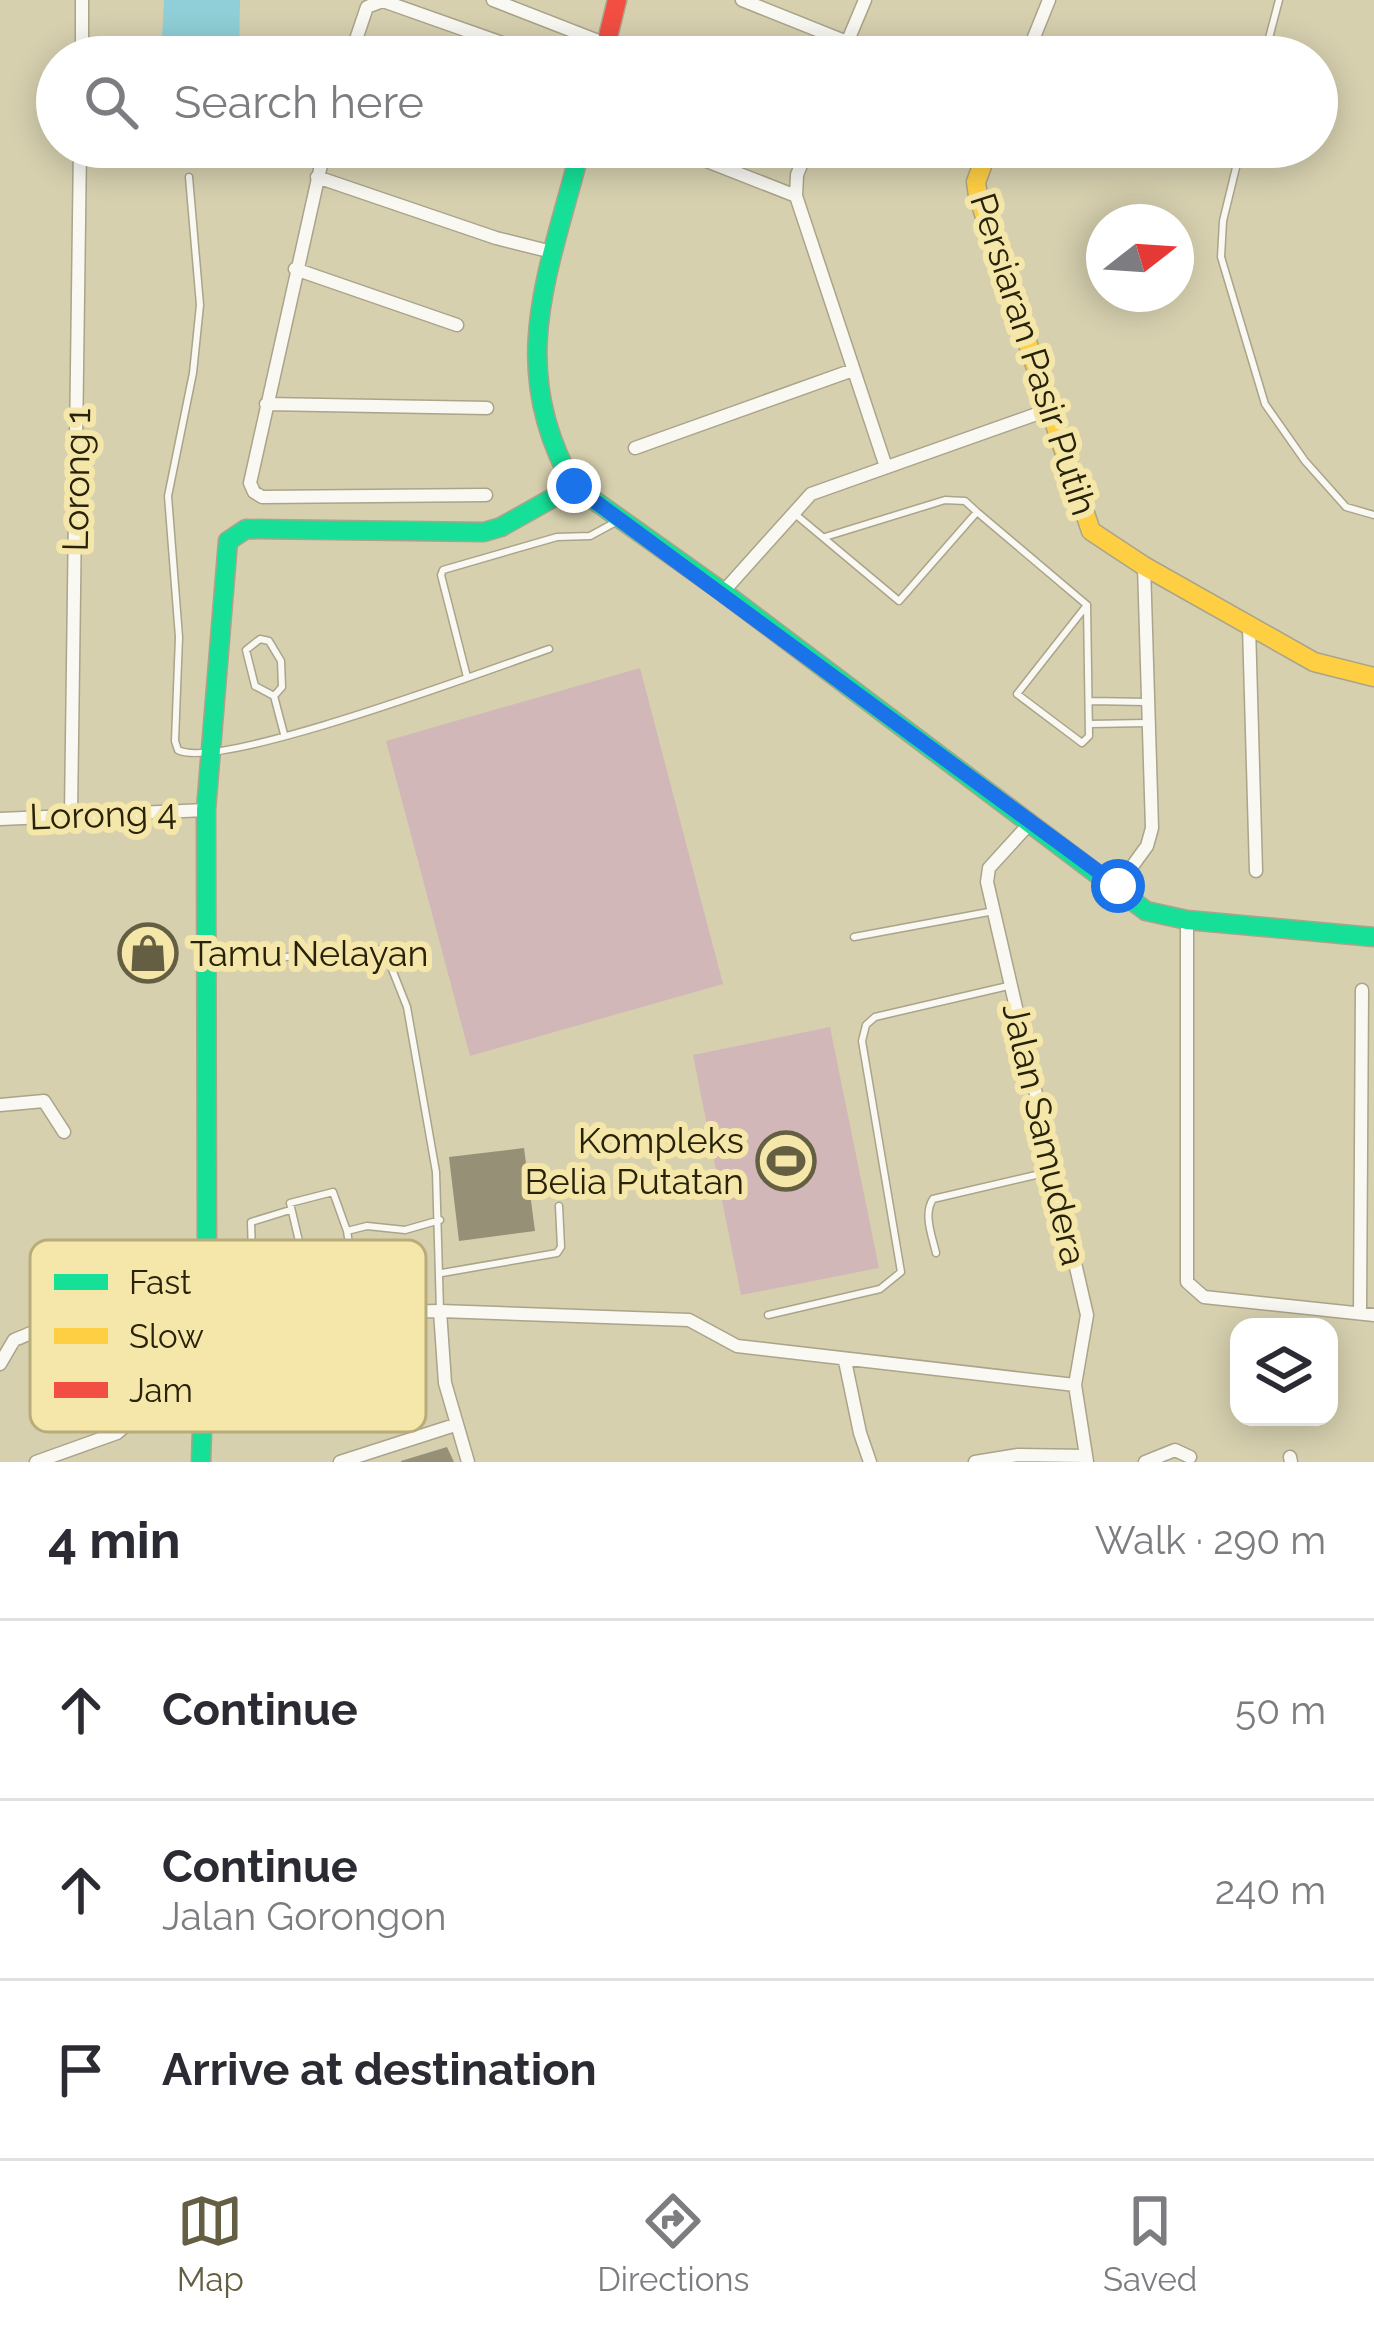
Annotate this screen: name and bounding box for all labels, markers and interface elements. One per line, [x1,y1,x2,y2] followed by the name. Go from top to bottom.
[36,36,1338,168] search box
[78,69,144,135] icon: search
[174,76,424,129] text: Search here
[962,188,1106,520] street label: Persiaran Pasir Putih
[1086,204,1194,312] north arrow
[54,408,98,552] street label: Lorong 1
[547,459,601,513] route end
[29,790,177,838] street label: Lorong 4
[1091,859,1145,913] route start
[117,922,179,984] shop icon: Tamu Nelayan
[190,932,429,974] place label: Tamu Nelayan
[994,999,1096,1269] street label: Jalan Samudera
[524,1119,744,1202] place label: Kompleks Belia Putatan
[755,1130,817,1192] sports icon: Kompleks Belia Putatan
[30,1240,426,1432] legend
[129,1263,191,1302] text: Fast
[129,1317,204,1356] text: Slow
[1230,1318,1338,1426] map controls
[1230,1318,1338,1426] button: layers
[129,1371,193,1410] text: Jam
[48,1510,181,1570] text: 4 min
[1095,1517,1326,1563] text: Walk · 290 m
[48,1677,114,1743] icon: ahead
[162,1683,358,1736] text: Continue
[1235,1687,1326,1733] text: 50 m
[162,1840,358,1893] text: Continue
[48,1857,114,1923] icon: ahead
[1215,1867,1326,1913] text: 240 m
[162,1893,446,1939] text: Jalan Gorongon
[48,2037,114,2103] icon: arrive
[162,2043,597,2096] text: Arrive at destination
[177,2188,244,2299] tab: Map
[597,2188,750,2299] tab: Directions
[1103,2188,1197,2299] tab: Saved

